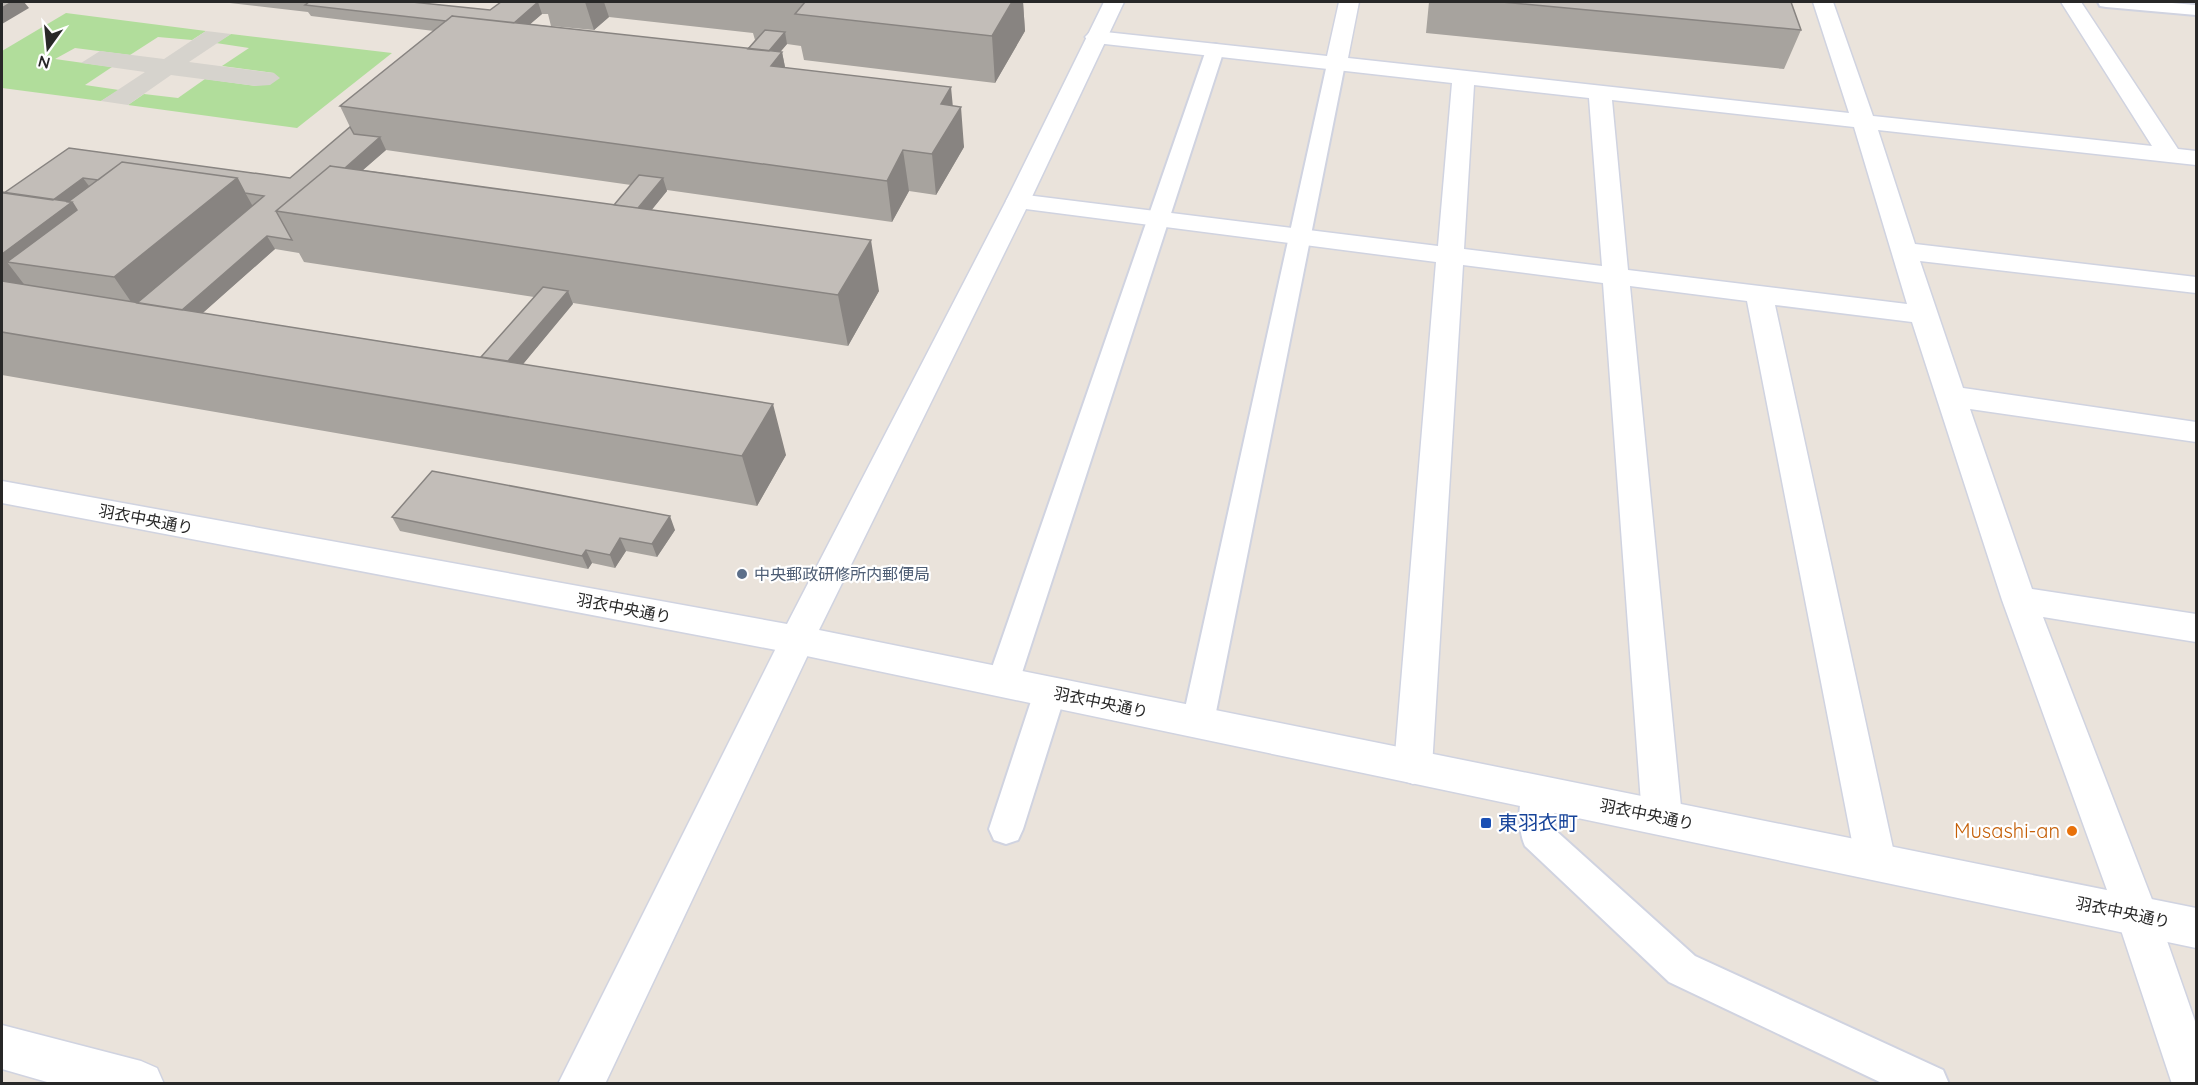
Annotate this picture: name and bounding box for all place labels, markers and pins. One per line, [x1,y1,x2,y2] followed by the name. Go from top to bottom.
[754,564,930,584] place label: 中央郵政研修所内郵便局
[735,567,749,581] marker: 中央郵政研修所内郵便局
[1498,810,1578,835] place label: 東羽衣町
[1479,816,1493,830] marker: 東羽衣町
[1954,818,2060,843] place label: Musashi-an
[2065,824,2079,838] marker: Musashi-an

